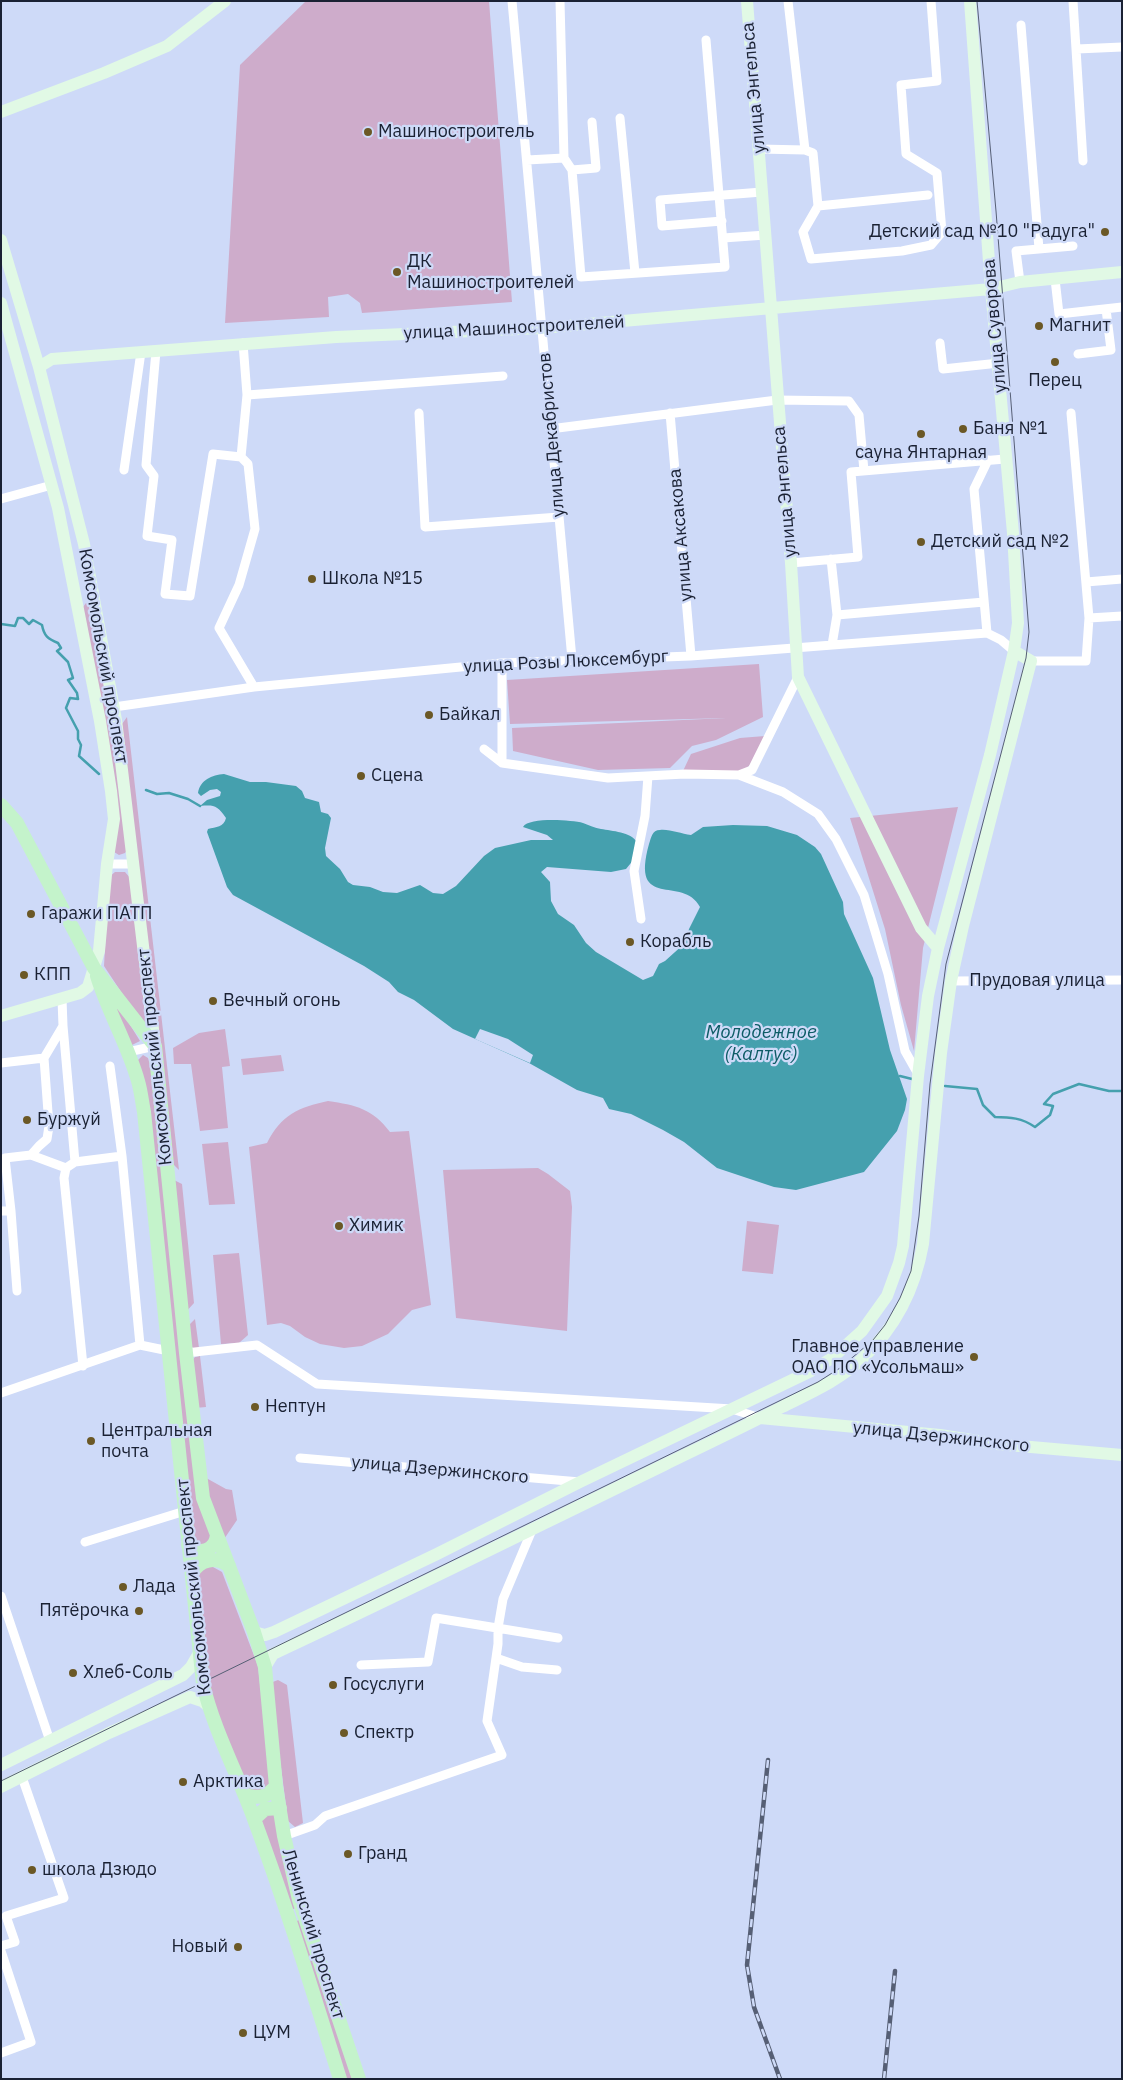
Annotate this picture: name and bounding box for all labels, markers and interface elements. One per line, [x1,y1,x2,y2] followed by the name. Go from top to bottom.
[738,22,770,154] street label: улица Энгельса
[378,121,534,143] place label: Машиностроитель
[362,126,374,138] marker: Машиностроитель
[869,221,1095,243] place label: Детский сад №10 "Радуга"
[1099,226,1111,238] marker: Детский сад №10 "Радуга"
[407,251,574,294] place label: ДК Машиностроителей
[978,258,1012,394] street label: улица Суворова
[391,266,403,278] marker: ДК Машиностроителей
[403,311,625,345] street label: улица Машиностроителей
[1049,315,1111,337] place label: Магнит
[1033,320,1045,332] marker: Магнит
[534,352,570,518] street label: улица Декабристов
[1049,356,1061,368] marker: Перец
[1028,370,1082,392] place label: Перец
[973,418,1048,440] place label: Баня №1
[957,423,969,435] marker: Баня №1
[769,426,801,558] street label: улица Энгельса
[915,428,927,440] marker: сауна Янтарная
[855,442,987,464] place label: сауна Янтарная
[664,468,698,602] street label: улица Аксакова
[931,531,1070,553] place label: Детский сад №2
[915,536,927,548] marker: Детский сад №2
[73,547,133,765] street label: Комсомольский проспект
[322,568,423,590] place label: Школа №15
[306,573,318,585] marker: Школа №15
[463,646,669,678] street label: улица Розы Люксембург
[439,704,500,726] place label: Байкал
[423,709,435,721] marker: Байкал
[371,765,423,787] place label: Сцена
[355,770,367,782] marker: Сцена
[41,903,152,925] place label: Гаражи ПАТП
[25,908,37,920] marker: Гаражи ПАТП
[640,931,711,953] place label: Корабль
[624,936,636,948] marker: Корабль
[133,947,177,1167] street label: Комсомольский проспект
[34,964,71,986] place label: КПП
[18,969,30,981] marker: КПП
[969,970,1105,992] street label: Прудовая улица
[223,990,340,1012] place label: Вечный огонь
[207,995,219,1007] marker: Вечный огонь
[705,1022,817,1066] water label: Молодежное (Калтус)
[37,1109,101,1131] place label: Буржуй
[21,1114,33,1126] marker: Буржуй
[349,1215,404,1237] place label: Химик
[333,1220,345,1232] marker: Химик
[791,1336,964,1378] place label: Главное управление ОАО ПО «Усольмаш»
[968,1351,980,1363] marker: Главное управление ОАО ПО «Усольмаш»
[265,1396,326,1418] place label: Нептун
[249,1401,261,1413] marker: Нептун
[852,1417,1030,1457] street label: улица Дзержинского
[101,1420,213,1462] place label: Центральная почта
[85,1435,97,1447] marker: Центральная почта
[351,1452,529,1488] street label: улица Дзержинского
[172,1477,216,1697] street label: Комсомольский проспект
[133,1576,176,1598] place label: Лада
[117,1581,129,1593] marker: Лада
[39,1600,129,1622] place label: Пятёрочка
[133,1605,145,1617] marker: Пятёрочка
[83,1662,173,1684] place label: Хлеб-Соль
[67,1667,79,1679] marker: Хлеб-Соль
[343,1674,425,1696] place label: Госуслуги
[327,1679,339,1691] marker: Госуслуги
[354,1722,414,1744] place label: Спектр
[338,1727,350,1739] marker: Спектр
[193,1771,263,1793] place label: Арктика
[177,1776,189,1788] marker: Арктика
[358,1843,407,1865] place label: Гранд
[277,1846,349,2022] street label: Ленинский проспект
[342,1848,354,1860] marker: Гранд
[42,1859,157,1881] place label: школа Дзюдо
[26,1864,38,1876] marker: школа Дзюдо
[172,1936,228,1958] place label: Новый
[232,1941,244,1953] marker: Новый
[253,2022,291,2044] place label: ЦУМ
[237,2027,249,2039] marker: ЦУМ

